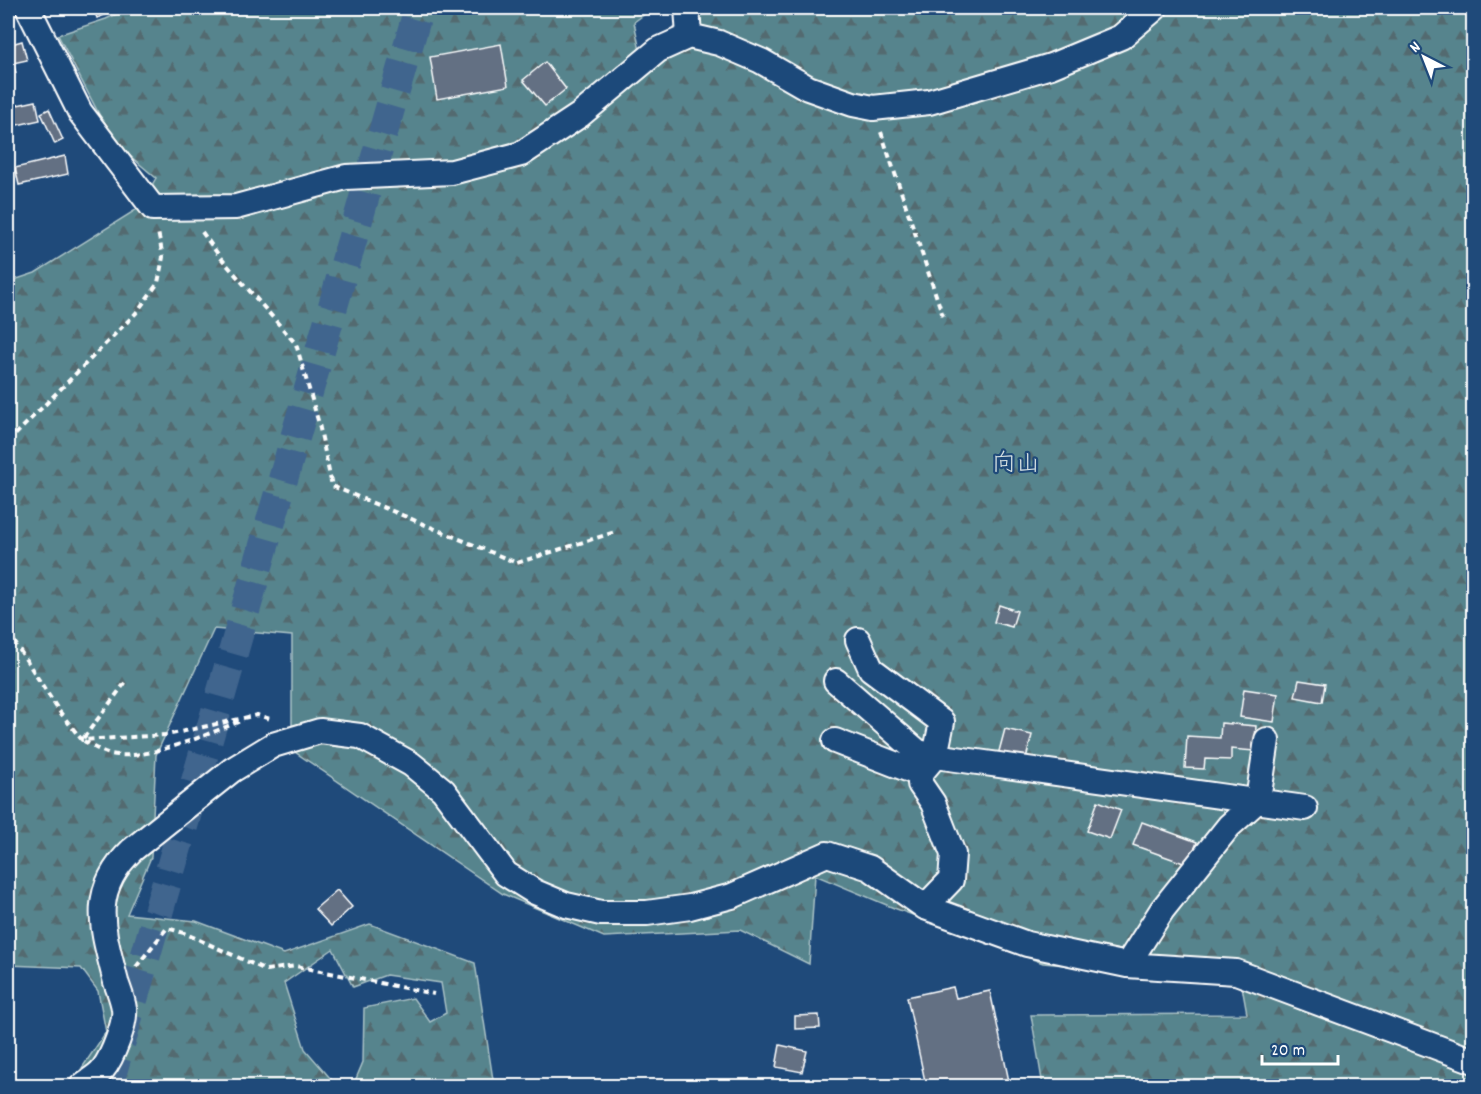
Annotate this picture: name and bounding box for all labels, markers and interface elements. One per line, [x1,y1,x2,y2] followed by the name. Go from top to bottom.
[1394,27,1454,87] north arrow
[1405,36,1426,59] text: N
[992,448,1040,482] park label: 向山
[1262,1028,1338,1066] scale bar
[1271,1039,1305,1064] text: 20 m

